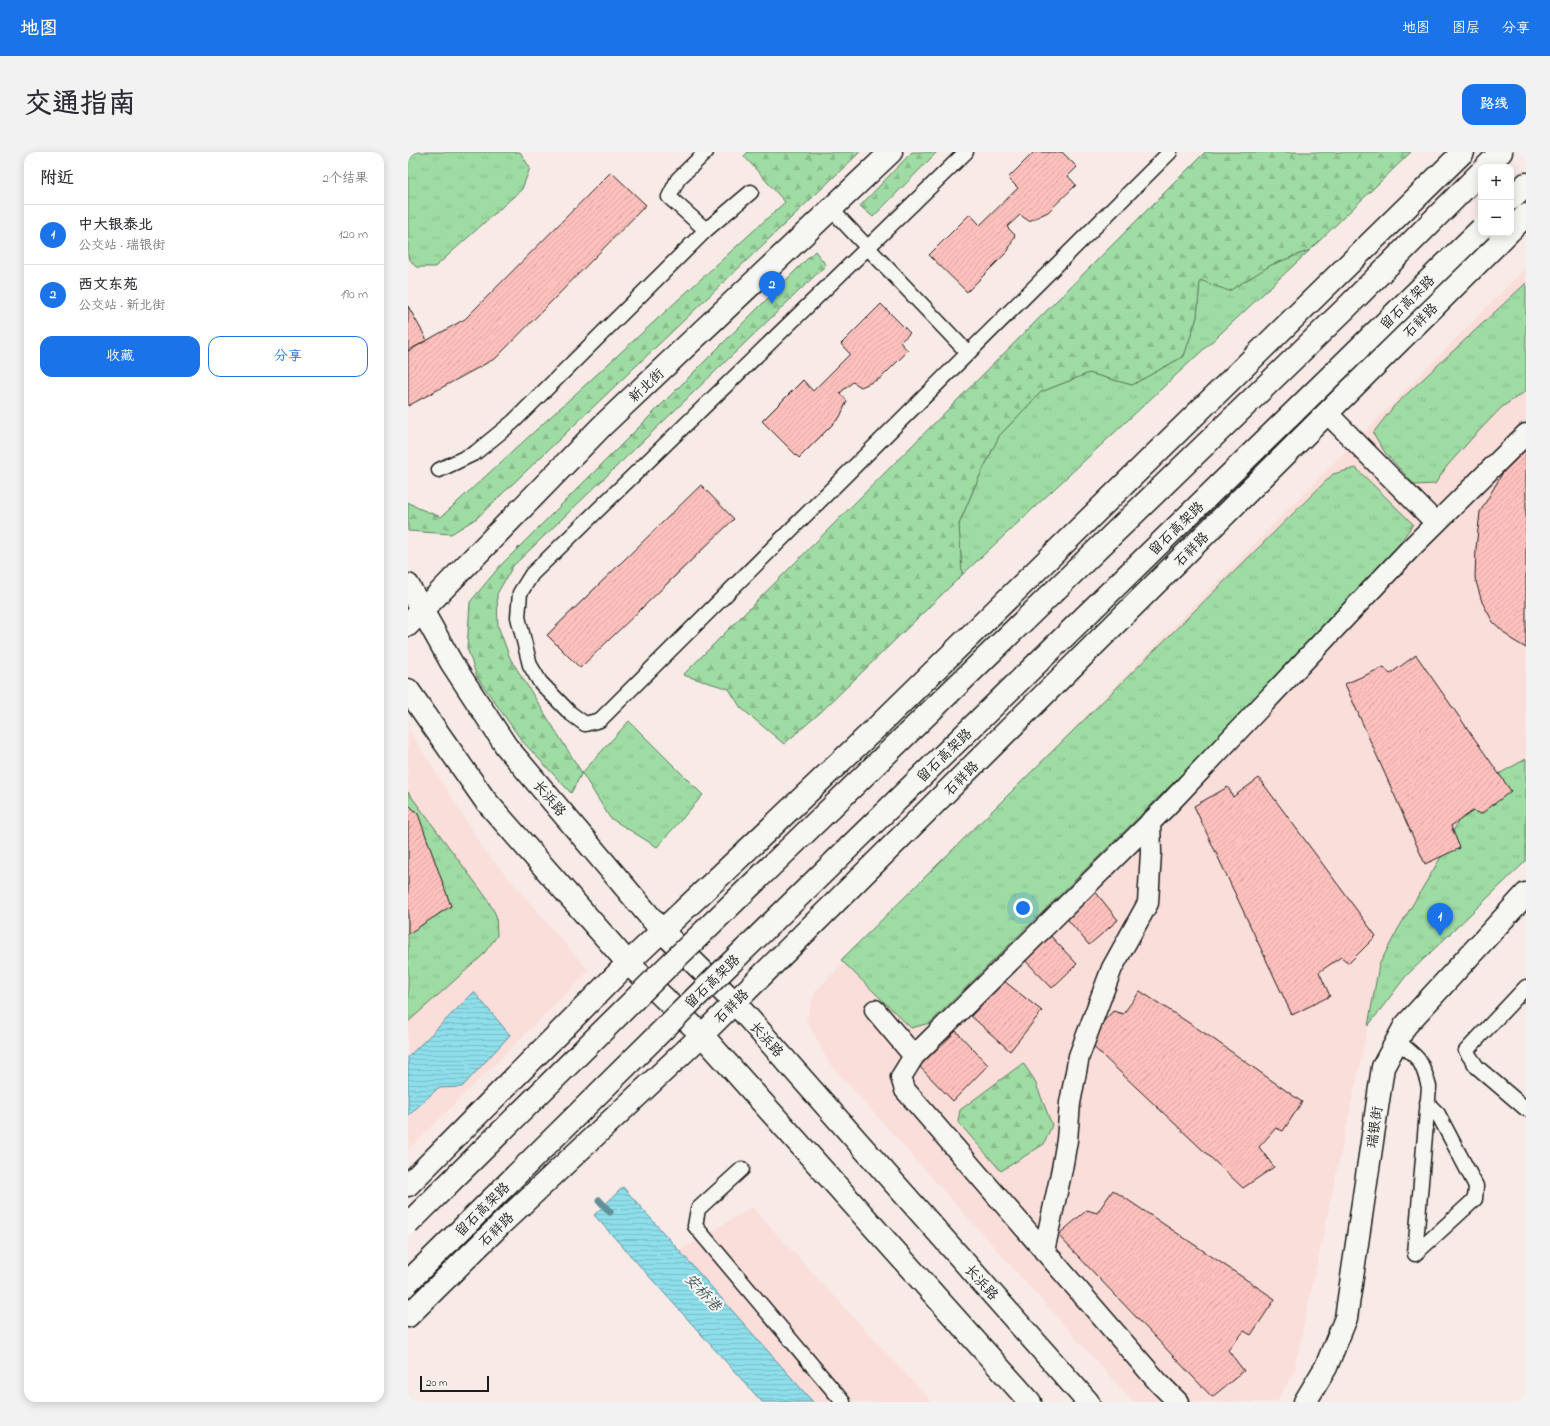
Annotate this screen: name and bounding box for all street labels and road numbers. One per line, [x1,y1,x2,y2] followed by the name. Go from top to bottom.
[1376,271,1440,335] street label: 留石高架路
[1399,299,1443,343] street label: 石祥路
[625,364,670,408] street label: 新北街
[1145,497,1210,561] street label: 留石高架路
[1170,528,1214,572] street label: 石祥路
[913,724,978,788] street label: 留石高架路
[940,757,984,801] street label: 石祥路
[527,776,570,822] street label: 长浜路
[681,950,746,1014] street label: 留石高架路
[710,985,754,1029] street label: 石祥路
[744,1017,788,1063] street label: 长浜路
[1362,1105,1389,1150] street label: 瑞银街
[451,1178,515,1242] street label: 留石高架路
[475,1208,519,1252] street label: 石祥路
[959,1260,1003,1306] street label: 长浜路

